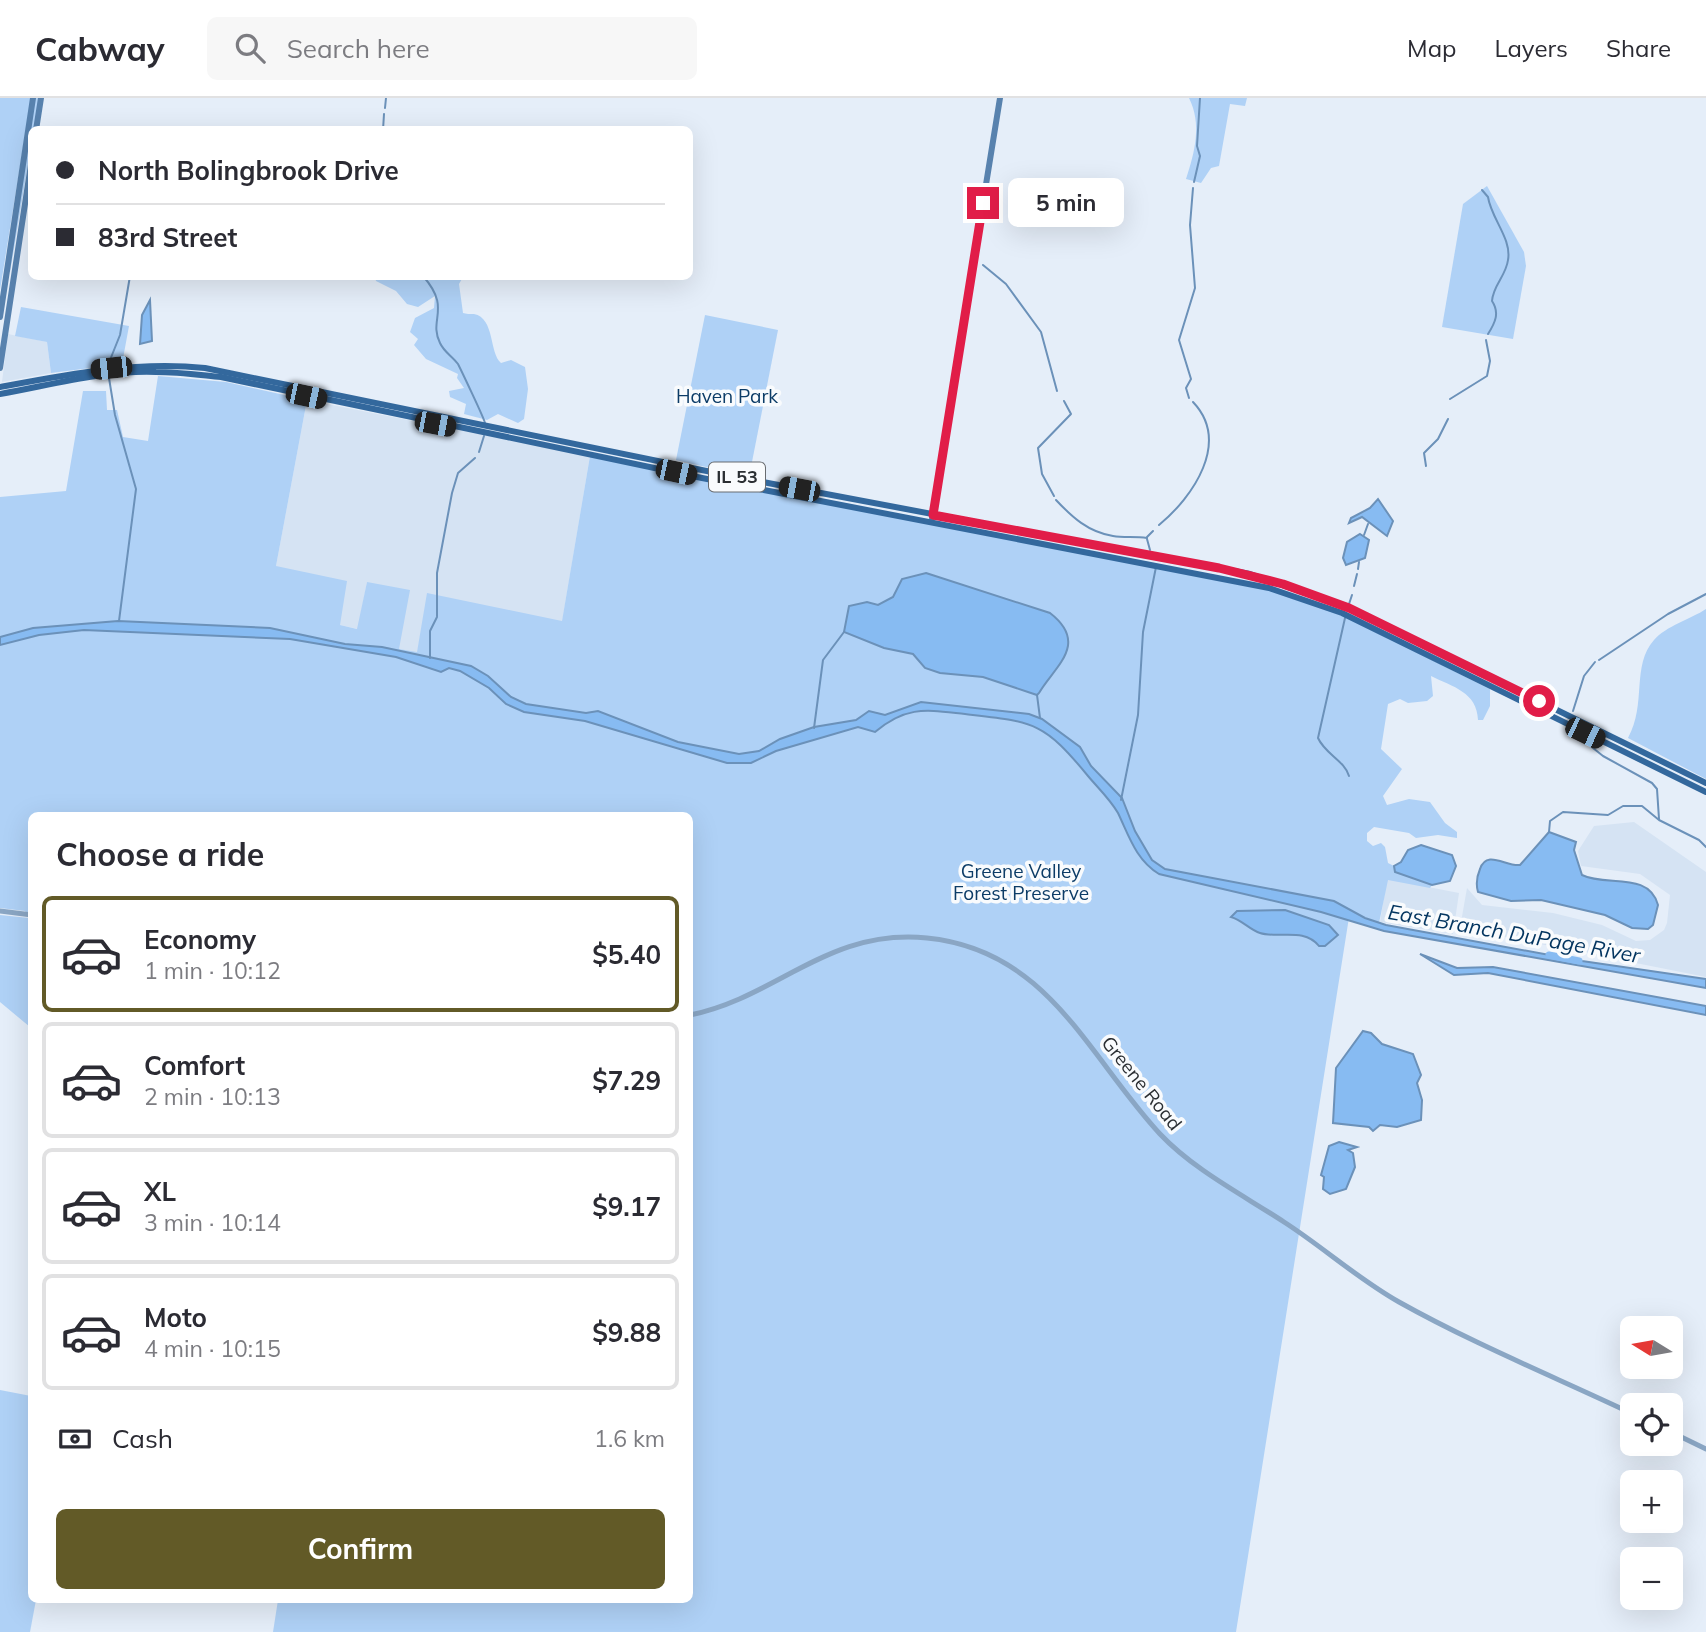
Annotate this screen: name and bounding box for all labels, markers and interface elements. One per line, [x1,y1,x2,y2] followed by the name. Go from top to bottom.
[207,17,697,80] search box
[35,28,165,69] text: Cabway
[231,29,269,67] icon: search
[287,32,430,65] text: Search here
[1407,33,1456,63] text: Map
[1494,33,1568,63] text: Layers
[1606,33,1671,63] text: Share
[98,154,399,187] text: North Bolingbrook Drive
[1007,178,1123,228] callout: 5 min
[967,187,999,219] route end
[1036,188,1096,217] text: 5 min
[98,221,237,254] text: 83rd Street
[90,355,133,381] car
[284,381,329,411] car
[676,384,778,408] park label: Haven Park
[413,410,458,438] car
[654,457,699,487] car
[709,463,765,492] road number: IL 53
[777,475,822,503] car
[1523,685,1555,717] route start
[1562,714,1609,752] car
[56,834,264,874] text: Choose a ride
[953,859,1089,905] park label: Greene Valley Forest Preserve
[1386,898,1644,968] water label: East Branch DuPage River
[60,923,123,986] icon: car
[144,923,256,956] text: Economy
[592,938,661,971] text: $5.40
[144,956,281,985] text: 1 min · 10:12
[1097,1031,1187,1135] street label: Greene Road
[60,1049,123,1112] icon: car
[144,1049,245,1082] text: Comfort
[592,1064,661,1097] text: $7.29
[144,1082,281,1111] text: 2 min · 10:13
[60,1175,123,1238] icon: car
[144,1175,176,1208] text: XL
[592,1190,661,1223] text: $9.17
[144,1208,281,1237] text: 3 min · 10:14
[60,1301,123,1364] icon: car
[144,1301,207,1334] text: Moto
[592,1316,661,1349] text: $9.88
[1620,1316,1684,1379] north arrow
[1620,1316,1683,1610] map controls
[144,1334,281,1363] text: 4 min · 10:15
[1620,1393,1683,1456] button: locate
[56,1420,94,1458] icon: cash
[112,1422,173,1455] text: Cash
[594,1424,665,1453] text: 1.6 km
[1620,1470,1683,1533] button: +
[56,1509,665,1589] button: Confirm
[1620,1547,1683,1610] button: −

